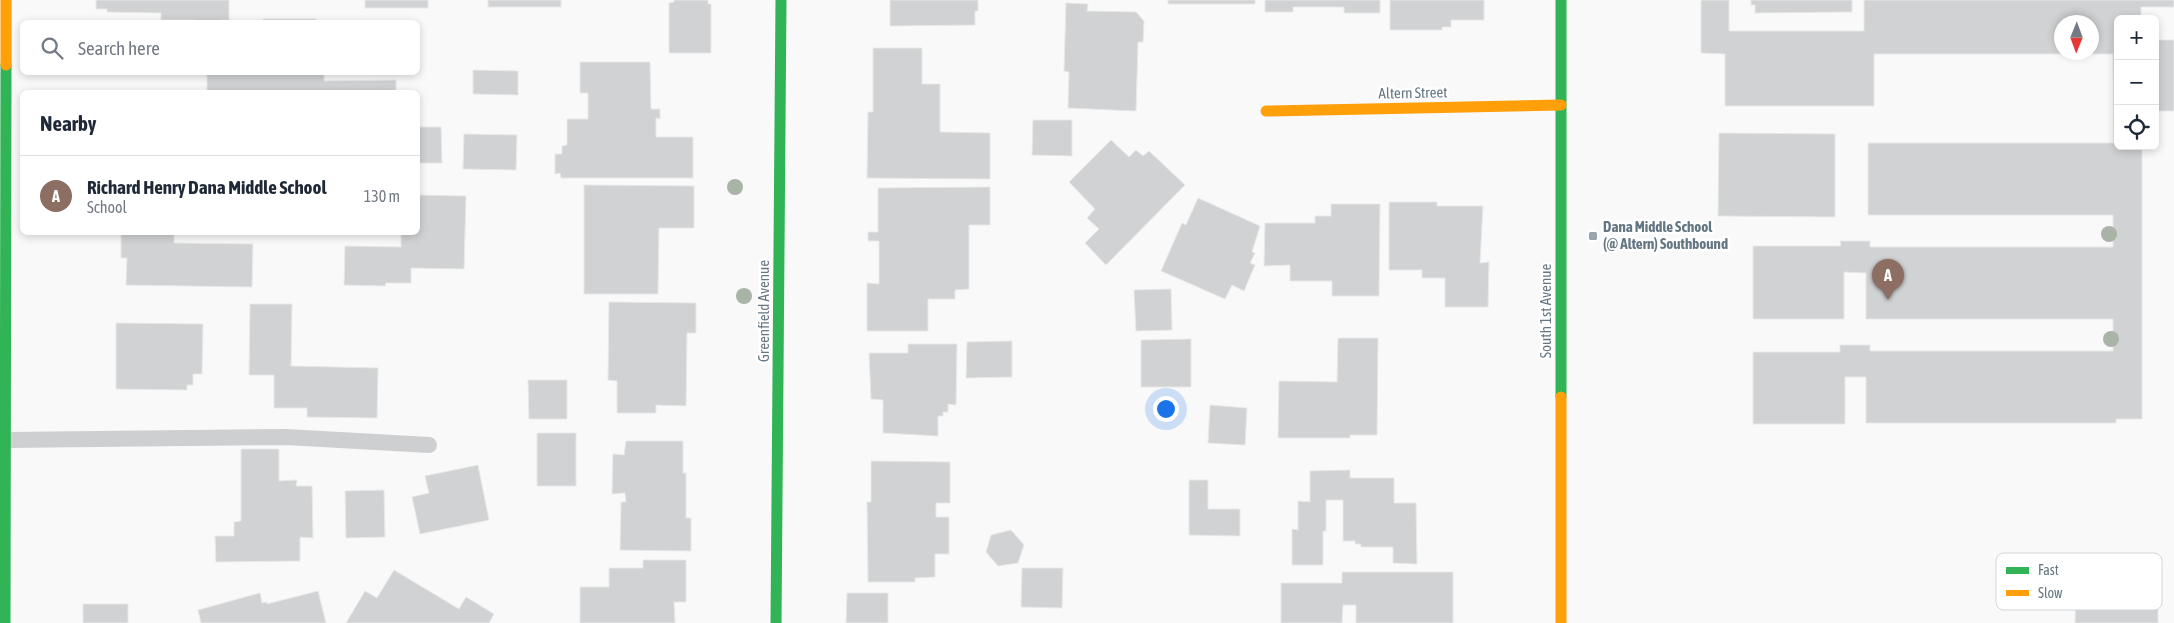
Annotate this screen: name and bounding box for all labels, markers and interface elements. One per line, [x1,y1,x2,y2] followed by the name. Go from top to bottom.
[2054,15,2099,60] north arrow
[2114,15,2159,150] map controls
[2114,15,2159,60] button: +
[20,20,420,75] search box
[38,34,66,62] icon: search
[78,37,160,59] text: Search here
[2114,60,2159,105] button: −
[1378,83,1448,102] street label: Altern Street
[2114,105,2159,150] button: locate
[40,111,96,135] text: Nearby
[87,176,327,198] text: Richard Henry Dana Middle School
[52,187,60,205] text: A
[364,187,400,205] text: 130 m
[87,198,127,216] text: School
[1603,218,1728,252] place label: Dana Middle School (@ Altern) Southbound
[1587,230,1599,242] marker: Dana Middle School (@ Altern) Southbound
[1872,259,1904,300] pin: A
[755,260,772,362] street label: Greenfield Avenue
[1537,264,1554,358] street label: South 1st Avenue
[1153,396,1179,422] your location
[1996,553,2162,610] legend
[2038,562,2059,578] text: Fast
[2038,585,2063,601] text: Slow

